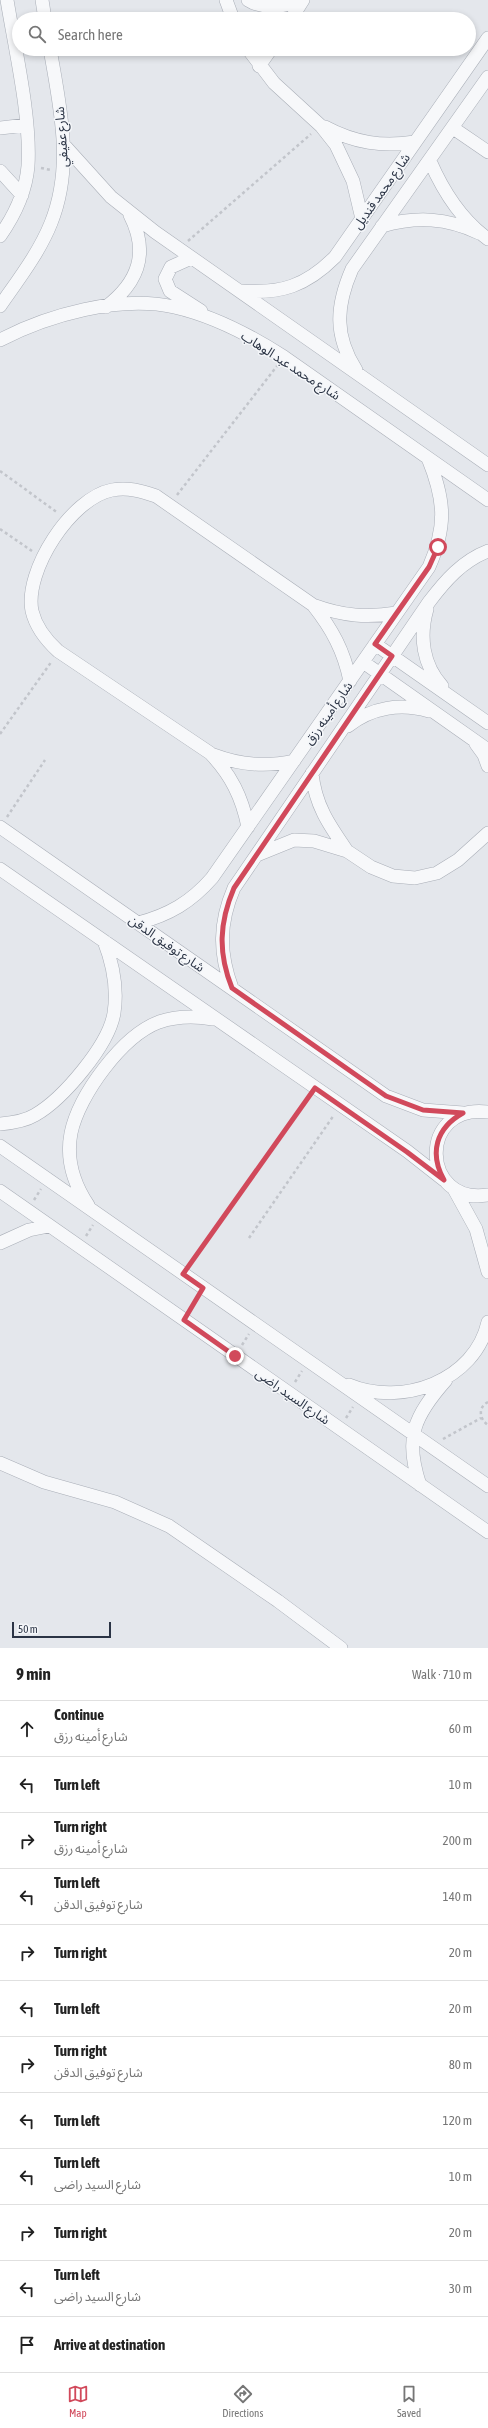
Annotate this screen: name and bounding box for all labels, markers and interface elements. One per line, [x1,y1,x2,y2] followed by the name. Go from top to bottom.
[12,12,476,56] search box
[26,23,48,45] icon: search
[58,26,123,43] text: Search here
[52,106,74,168] street label: شارع عفيفي
[350,151,416,234] street label: شارع محمد قنديل
[237,328,343,406] street label: شارع محمد عبد الوهاب
[429,538,447,556] route start
[301,678,358,749] street label: شارع أمينه رزق
[124,912,207,977] street label: شارع توفيق الدقن
[226,1347,244,1365] route end
[251,1365,333,1430] street label: شارع السيد راضى
[12,1620,111,1639] scale bar
[18,1623,38,1635] text: 50 m
[16,1664,51,1684] text: 9 min
[412,1667,472,1682] text: Walk · 710 m
[54,1706,104,1723] text: Continue
[16,1718,38,1740] icon: ahead
[449,1721,472,1736] text: 60 m
[54,1729,128,1744] text: شارع أمينه رزق
[16,1774,38,1796] icon: left
[54,1776,100,1793] text: Turn left
[449,1777,472,1792] text: 10 m
[54,1818,107,1835] text: Turn right
[16,1830,38,1852] icon: right
[443,1833,472,1848] text: 200 m
[54,1841,128,1856] text: شارع أمينه رزق
[54,1874,100,1891] text: Turn left
[16,1886,38,1908] icon: left
[443,1889,472,1904] text: 140 m
[54,1897,143,1912] text: شارع توفيق الدقن
[16,1942,38,1964] icon: right
[54,1944,107,1961] text: Turn right
[449,1945,472,1960] text: 20 m
[16,1998,38,2020] icon: left
[54,2000,100,2017] text: Turn left
[449,2001,472,2016] text: 20 m
[54,2042,107,2059] text: Turn right
[16,2054,38,2076] icon: right
[449,2057,472,2072] text: 80 m
[54,2065,143,2080] text: شارع توفيق الدقن
[16,2110,38,2132] icon: left
[54,2112,100,2129] text: Turn left
[443,2113,472,2128] text: 120 m
[54,2154,100,2171] text: Turn left
[16,2166,38,2188] icon: left
[449,2169,472,2184] text: 10 m
[54,2177,141,2192] text: شارع السيد راضى
[16,2222,38,2244] icon: right
[54,2224,107,2241] text: Turn right
[449,2225,472,2240] text: 20 m
[54,2266,100,2283] text: Turn left
[16,2278,38,2300] icon: left
[449,2281,472,2296] text: 30 m
[54,2289,141,2304] text: شارع السيد راضى
[16,2334,38,2356] icon: arrive
[54,2336,165,2353] text: Arrive at destination
[67,2383,89,2419] tab: Map
[222,2383,263,2419] tab: Directions
[397,2383,421,2419] tab: Saved

